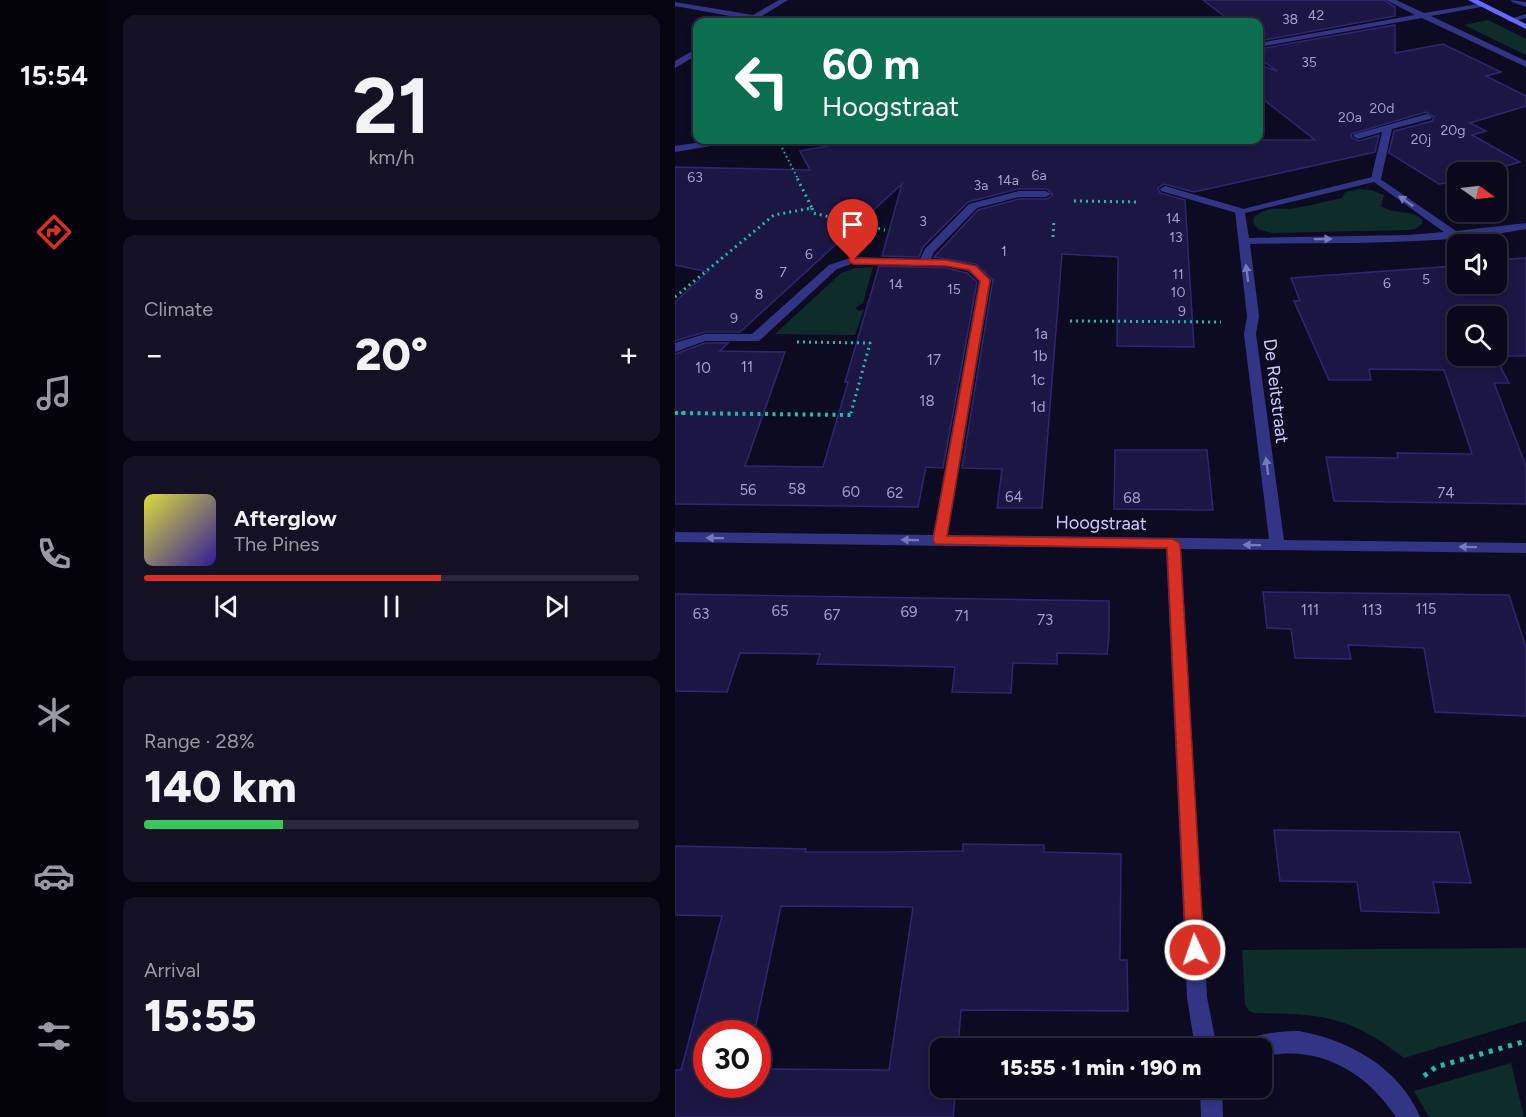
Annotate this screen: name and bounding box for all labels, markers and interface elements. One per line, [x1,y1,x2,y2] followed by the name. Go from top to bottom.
[1308,7,1324,24] house number: 42
[1282,11,1298,28] house number: 38
[822,39,920,90] text: 60 m
[723,42,801,120] icon: left
[1301,54,1317,71] house number: 35
[20,59,88,92] text: 15:54
[352,59,431,153] text: 21
[822,90,959,123] text: Hoogstraat
[1369,100,1395,117] house number: 20d
[1338,109,1362,126] house number: 20a
[1440,122,1466,139] house number: 20g
[1411,131,1431,148] house number: 20j
[369,145,414,169] text: km/h
[1447,162,1507,222] north arrow
[1447,162,1507,366] map controls
[1031,167,1047,184] house number: 6a
[687,169,703,186] house number: 63
[997,172,1019,189] house number: 14a
[974,177,988,194] house number: 3a
[1399,195,1415,207] one-way arrow
[827,199,878,261] pin
[836,208,869,241] icon: arrive
[1166,210,1181,227] house number: 14
[33,211,75,253] icon: directions
[919,213,927,230] house number: 3
[1169,229,1183,246] house number: 13
[1314,234,1333,244] one-way arrow
[1447,234,1507,294] button: sound
[1001,243,1007,260] house number: 1
[805,246,813,263] house number: 6
[1242,263,1251,282] one-way arrow
[779,264,787,281] house number: 7
[1172,266,1184,283] house number: 11
[1422,271,1430,288] house number: 5
[1383,275,1391,292] house number: 6
[889,276,904,293] house number: 14
[947,281,961,298] house number: 15
[1171,284,1185,301] house number: 10
[755,286,763,303] house number: 8
[144,297,213,321] text: Climate
[1178,303,1186,320] house number: 9
[1447,306,1507,366] button: search
[730,310,738,327] house number: 9
[1034,325,1048,343] house number: 1a
[355,327,428,381] text: 20°
[144,335,165,374] text: −
[618,335,639,374] text: +
[1259,337,1293,445] street label: De Reitstraat
[1033,347,1048,365] house number: 1b
[927,351,941,369] house number: 17
[741,358,753,376] house number: 11
[695,359,711,377] house number: 10
[1031,371,1045,389] house number: 1c
[33,372,75,414] icon: music
[919,392,935,410] house number: 18
[1031,398,1046,416] house number: 1d
[1263,457,1272,476] one-way arrow
[788,480,806,498] house number: 58
[739,481,757,499] house number: 56
[842,483,860,501] house number: 60
[887,484,903,502] house number: 62
[1437,484,1455,502] house number: 74
[1005,488,1023,506] house number: 64
[1123,489,1141,507] house number: 68
[234,505,337,532] text: Afterglow
[1055,511,1147,535] street label: Hoogstraat
[234,532,320,556] text: The Pines
[33,533,75,575] icon: phone
[705,533,724,542] one-way arrow
[900,535,919,545] one-way arrow
[1242,540,1261,549] one-way arrow
[1458,543,1477,552] one-way arrow
[210,590,243,623] icon: previous
[375,590,408,623] icon: pause
[540,590,573,623] icon: next
[1415,600,1437,618] house number: 115
[1301,601,1319,619] house number: 111
[1362,601,1382,619] house number: 113
[771,602,789,620] house number: 65
[901,603,917,621] house number: 69
[693,605,709,623] house number: 63
[824,606,840,624] house number: 67
[955,607,969,625] house number: 71
[1037,611,1053,629] house number: 73
[33,694,75,736] icon: climate
[144,729,255,753] text: Range · 28%
[144,759,297,813] text: 140 km
[33,855,75,897] icon: car
[1163,918,1227,982] position arrow
[144,958,200,982] text: Arrival
[144,988,257,1042] text: 15:55
[33,1015,75,1057] icon: filters
[693,1020,771,1098] speed limit sign: 30
[1001,1054,1201,1081] text: 15:55 · 1 min · 190 m

